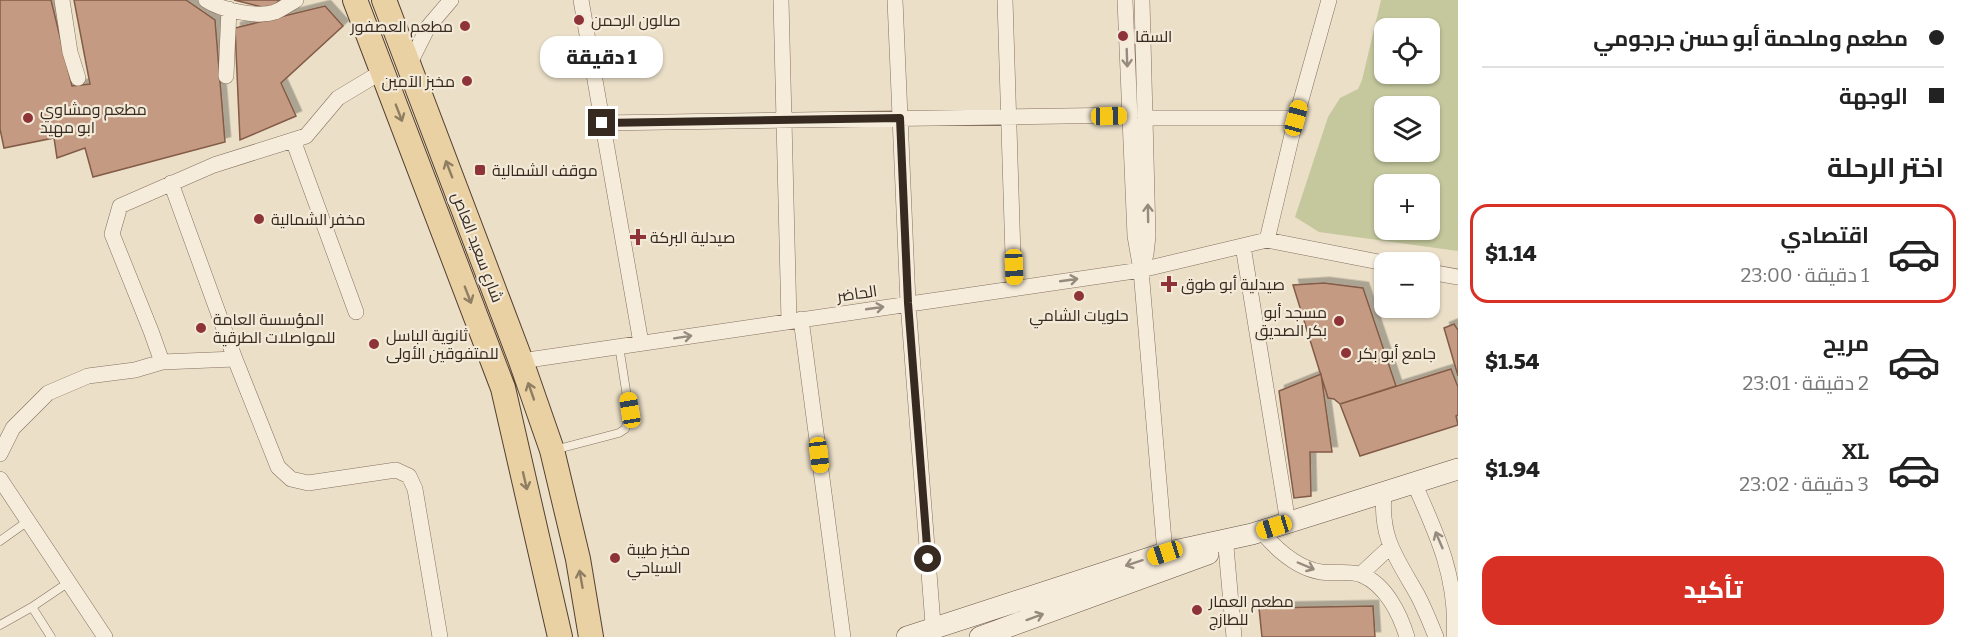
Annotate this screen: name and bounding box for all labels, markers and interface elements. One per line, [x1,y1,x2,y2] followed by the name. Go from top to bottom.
[591,11,681,31] place label: صالون الرحمن
[572,13,586,27] marker: صالون الرحمن
[350,17,453,38] place label: مطعم العصفور
[1374,18,1440,318] map controls
[1374,18,1440,84] button: locate
[458,19,472,33] marker: مطعم العصفور
[1593,25,1908,52] text: مطعم وملحمة أبو حسن جرجومي
[1135,27,1172,46] place label: السقا
[1116,29,1130,43] marker: السقا
[540,36,664,78] callout: 1 دقيقة
[566,45,637,69] text: 1 دقيقة
[1121,48,1133,68] one-way arrow
[382,72,455,92] place label: مخبز الآمين
[460,74,474,88] marker: مخبز الآمين
[1839,83,1908,110] text: الوجهة
[1374,96,1440,162] button: layers
[1283,98,1309,138] car
[40,100,147,138] place label: مطعم ومشاوي ابو مهيد
[394,103,405,122] one-way arrow
[1091,107,1127,125] car
[588,109,615,136] route end
[21,111,35,125] marker: مطعم ومشاوي ابو مهيد
[1827,152,1944,184] text: اختر الرحلة
[442,160,453,179] one-way arrow
[492,161,598,180] place label: موقف الشمالية
[473,163,487,177] marker: موقف الشمالية
[1374,174,1440,240] button: +
[446,189,507,306] street label: شارع سعيد العاص
[1142,203,1153,223] one-way arrow
[271,210,365,229] place label: مخفر الشمالية
[252,212,266,226] marker: مخفر الشمالية
[1780,222,1869,249] text: اقتصادي
[1887,227,1941,281] icon: car
[650,228,735,247] place label: صيدلية البركة
[631,230,645,244] marker: صيدلية البركة
[1485,240,1537,267] text: $1.14
[1004,249,1024,285] car
[1374,252,1440,318] button: −
[1740,263,1869,287] text: 1 دقيقة · 23:00
[1058,275,1078,286] one-way arrow
[1181,275,1285,295] place label: صيدلية أبو طوق
[1162,277,1176,291] marker: صيدلية أبو طوق
[835,281,878,306] street label: الحاضر
[463,286,474,304] one-way arrow
[1072,289,1086,303] marker: حلويات الشامي
[865,303,885,314] one-way arrow
[1255,303,1327,341] place label: مسجد أبو بكر الصديق
[1029,306,1129,329] place label: حلويات الشامي
[213,310,336,347] place label: المؤسسة العامة للمواصلات الطرقية
[1332,314,1346,328] marker: مسجد أبو بكر الصديق
[194,321,208,335] marker: المؤسسة العامة للمواصلات الطرقية
[386,326,499,364] place label: ثانوية الباسل للمتفوقين الأولى
[1823,330,1869,357] text: مريح
[672,331,692,342] one-way arrow
[1887,335,1941,389] icon: car
[367,337,381,351] marker: ثانوية الباسل للمتفوقين الأولى
[1357,344,1436,365] place label: جامع أبو بكر
[1339,346,1353,360] marker: جامع أبو بكر
[1485,348,1539,375] text: $1.54
[1742,371,1869,395] text: 2 دقيقة · 23:01
[525,382,536,401] one-way arrow
[618,391,642,429] car
[808,436,830,474] car
[1842,438,1869,465] text: XL
[1887,443,1941,497] icon: car
[1485,456,1540,483] text: $1.94
[520,471,531,491] one-way arrow
[1739,472,1869,496] text: 3 دقيقة · 23:02
[1254,513,1294,541] car
[1433,531,1444,549] one-way arrow
[1145,539,1185,567] car
[627,540,690,581] place label: مخبز طيبة السياحي
[914,545,941,572] route start
[608,551,622,565] marker: مخبز طيبة السياحي
[1482,556,1944,625] button: تأكيد
[1125,558,1144,569] one-way arrow
[1297,562,1315,573] one-way arrow
[575,570,586,590] one-way arrow
[1208,592,1294,631] place label: مطعم العمار للطازج
[1190,603,1204,617] marker: مطعم العمار للطازج
[1025,611,1044,622] one-way arrow

